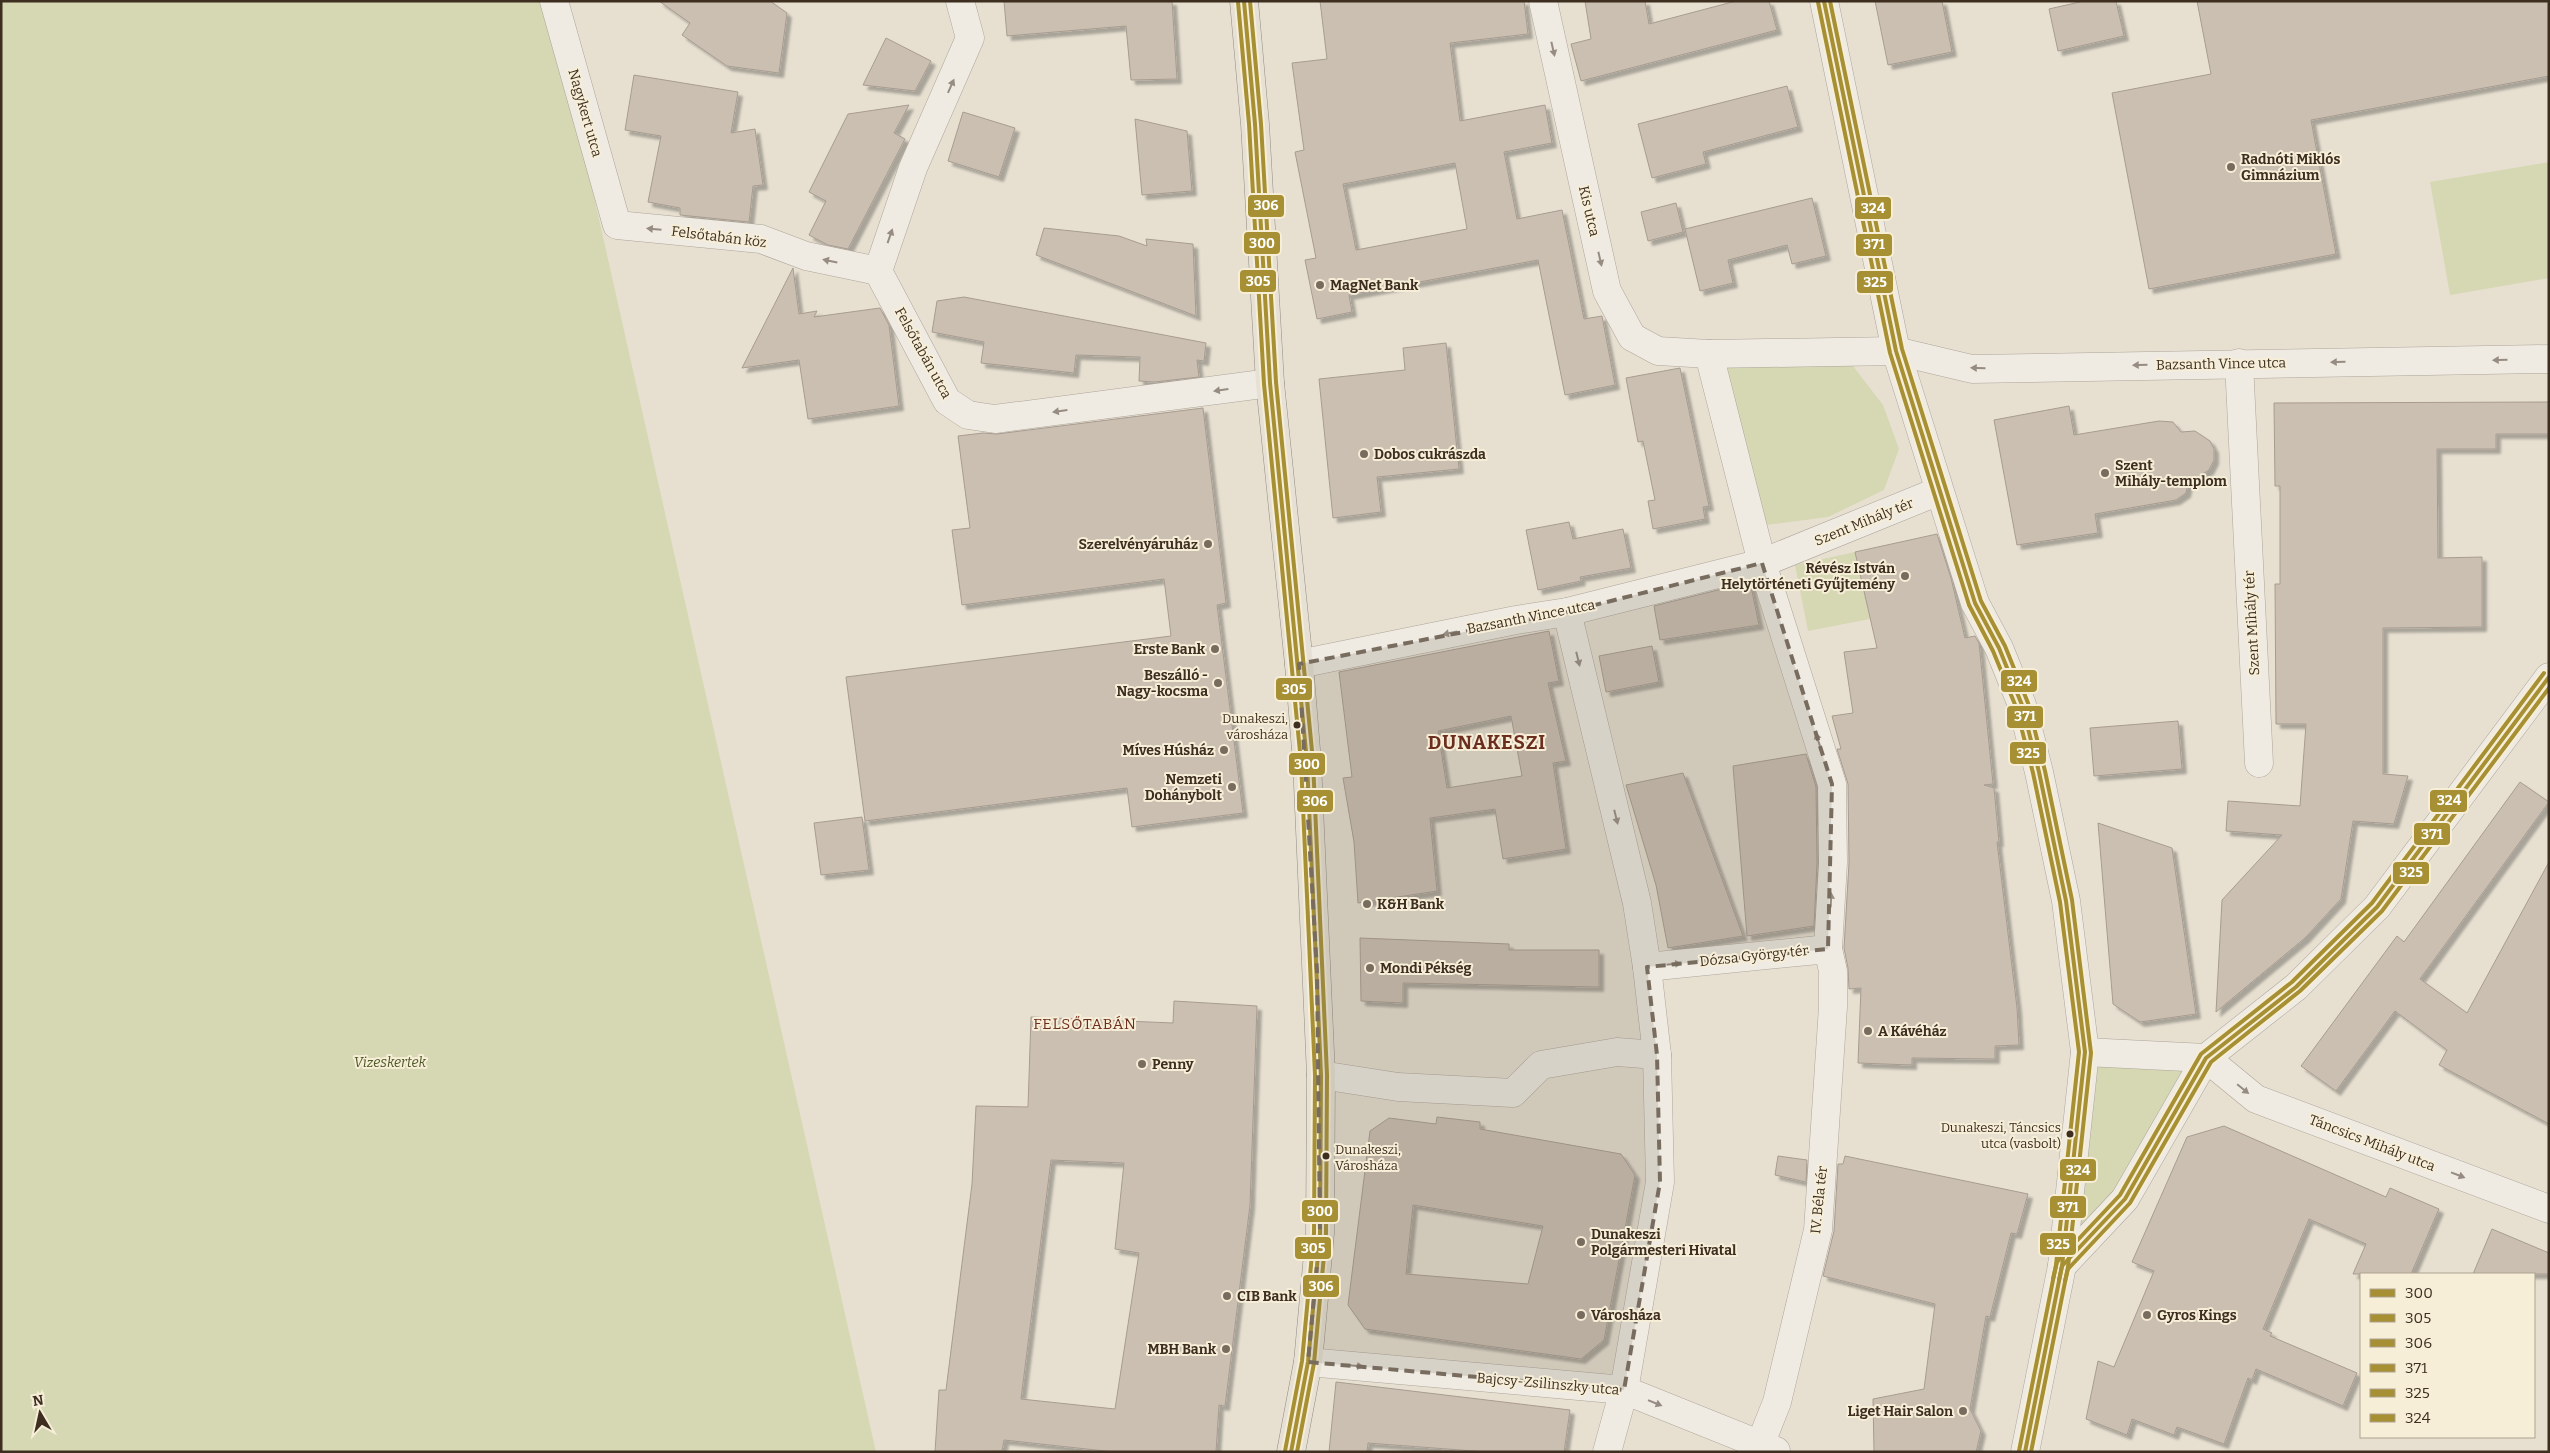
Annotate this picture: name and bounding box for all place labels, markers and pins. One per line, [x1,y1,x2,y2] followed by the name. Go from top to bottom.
[2241,151,2340,184] place label: Radnóti Miklós Gimnázium
[2225,161,2237,173] marker: Radnóti Miklós Gimnázium
[1330,277,1419,294] place label: MagNet Bank
[1314,279,1326,291] marker: MagNet Bank
[1374,446,1486,463] place label: Dobos cukrászda
[1358,448,1370,460] marker: Dobos cukrászda
[2115,457,2228,490] place label: Szent Mihály-templom
[2099,467,2111,479] marker: Szent Mihály-templom
[1078,536,1198,553] place label: Szerelvényáruház
[1202,538,1214,550] marker: Szerelvényáruház
[1721,560,1895,593] place label: Révész István Helytörténeti Gyűjtemény
[1899,570,1911,582] marker: Révész István Helytörténeti Gyűjtemény
[1134,641,1206,658] place label: Erste Bank
[1209,643,1221,655] marker: Erste Bank
[1116,667,1208,700] place label: Beszálló - Nagy-kocsma
[1212,677,1224,689] marker: Beszálló - Nagy-kocsma
[1222,711,1288,742] place label: Dunakeszi, városháza
[1292,720,1302,730] marker: Dunakeszi, városháza
[1122,742,1214,759] place label: Míves Húsház
[1218,744,1230,756] marker: Míves Húsház
[1145,771,1223,804] place label: Nemzeti Dohánybolt
[1226,781,1238,793] marker: Nemzeti Dohánybolt
[1377,896,1445,913] place label: K&H Bank
[1361,898,1373,910] marker: K&H Bank
[1380,960,1471,977] place label: Mondi Pékség
[1364,962,1376,974] marker: Mondi Pékség
[1878,1023,1947,1040] place label: A Kávéház
[1862,1025,1874,1037] marker: A Kávéház
[1152,1056,1194,1073] place label: Penny
[1136,1058,1148,1070] marker: Penny
[1941,1120,2061,1151] place label: Dunakeszi, Táncsics utca (vasbolt)
[2065,1129,2075,1139] marker: Dunakeszi, Táncsics utca (vasbolt)
[1335,1142,1401,1173] place label: Dunakeszi, Városháza
[1321,1151,1331,1161] marker: Dunakeszi, Városháza
[1591,1226,1737,1259] place label: Dunakeszi Polgármesteri Hivatal
[1575,1236,1587,1248] marker: Dunakeszi Polgármesteri Hivatal
[1237,1288,1297,1305] place label: CIB Bank
[1221,1290,1233,1302] marker: CIB Bank
[1591,1307,1661,1324] place label: Városháza
[2157,1307,2237,1324] place label: Gyros Kings
[1575,1309,1587,1321] marker: Városháza
[2141,1309,2153,1321] marker: Gyros Kings
[1147,1341,1217,1358] place label: MBH Bank
[1220,1343,1232,1355] marker: MBH Bank
[1848,1403,1953,1420] place label: Liget Hair Salon
[1957,1405,1969,1417] marker: Liget Hair Salon

